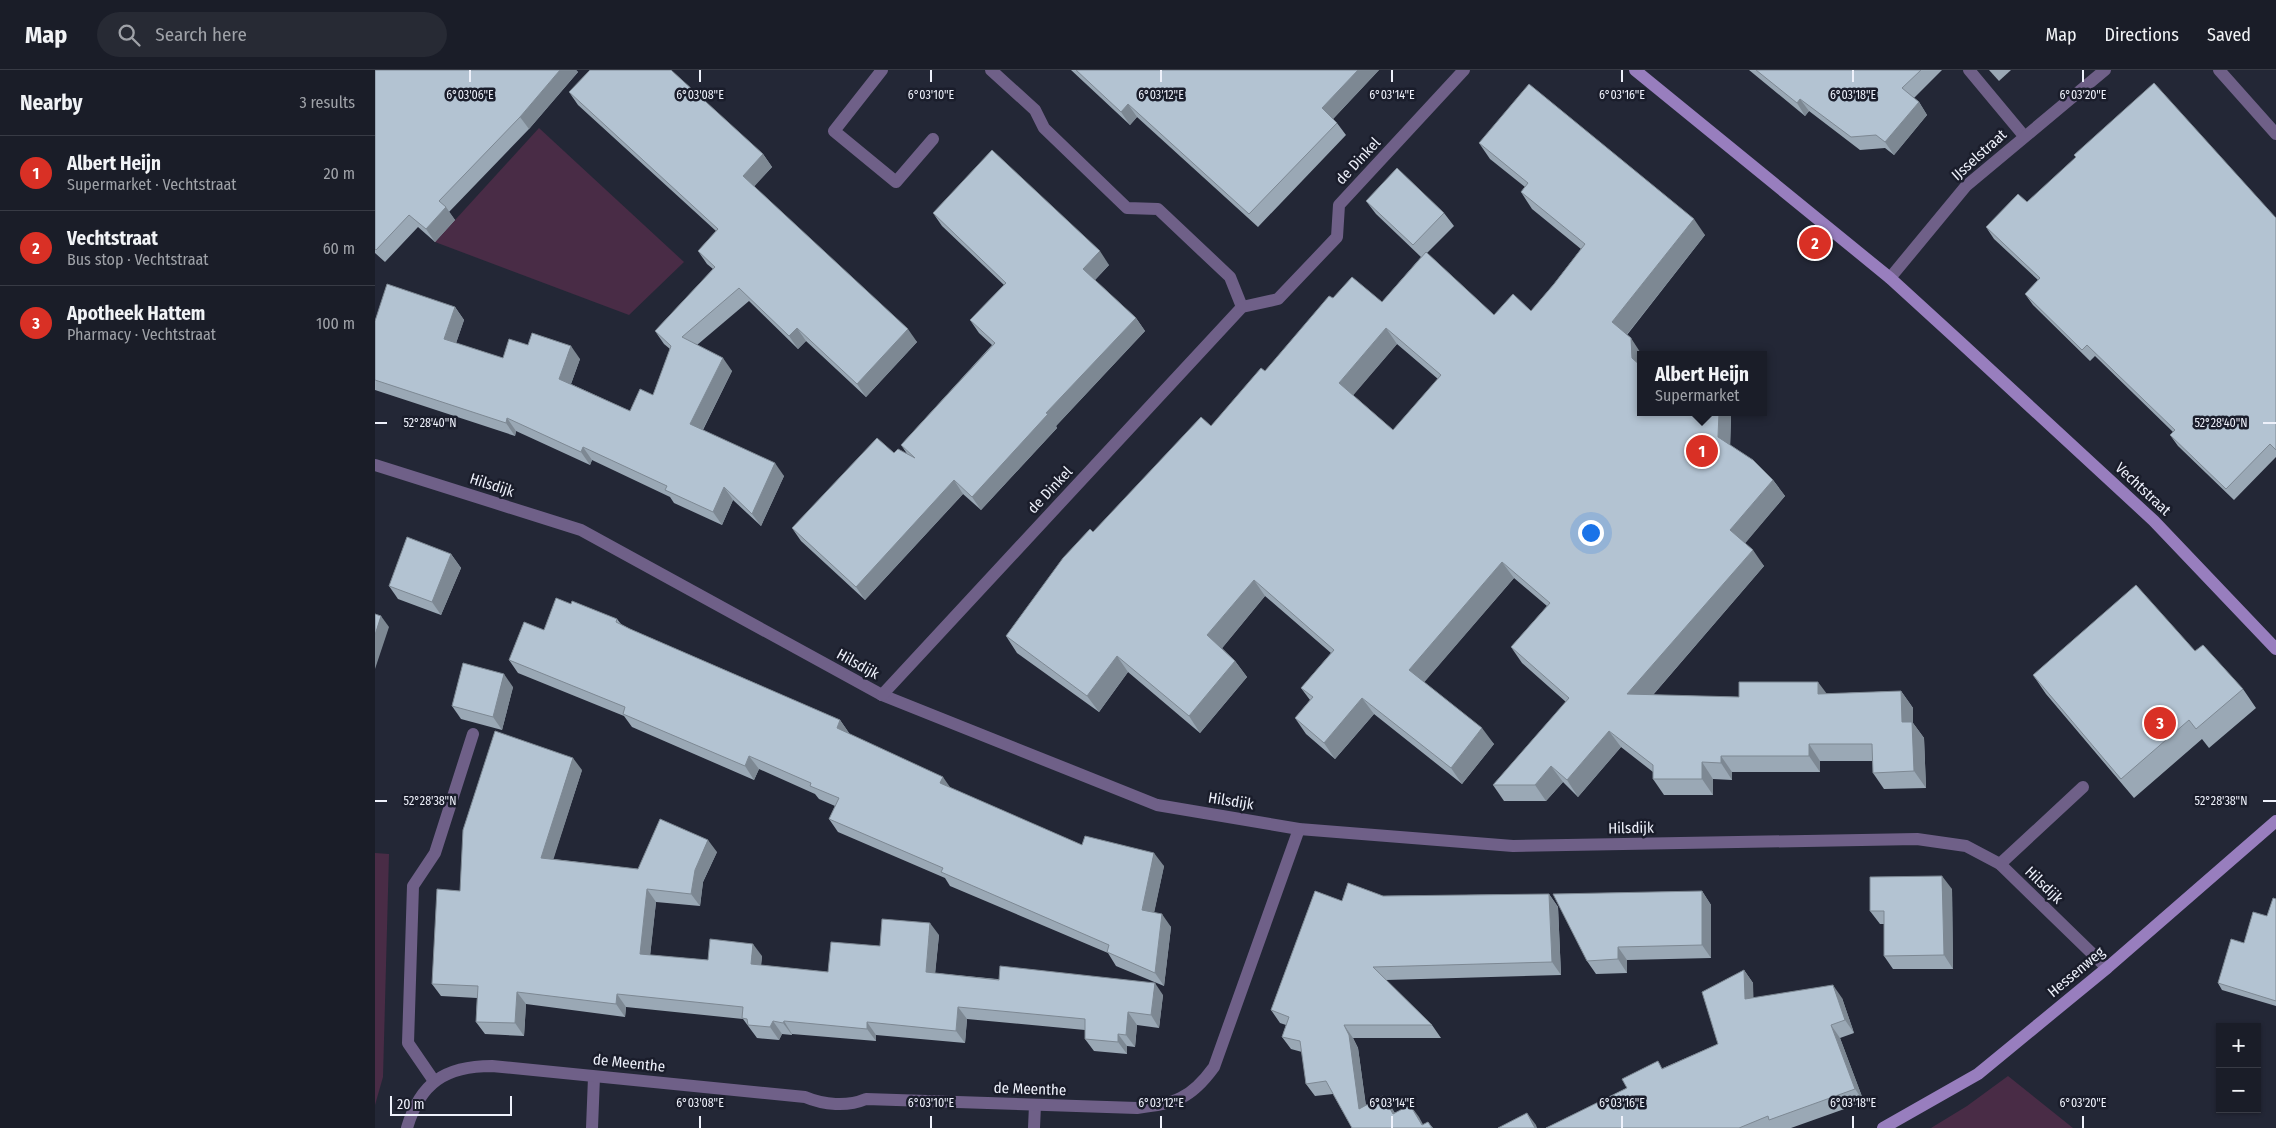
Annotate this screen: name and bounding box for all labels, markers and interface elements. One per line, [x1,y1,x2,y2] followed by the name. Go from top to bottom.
[97,12,447,57] search box
[25,21,67,49] text: Map
[115,21,143,49] icon: search
[155,23,247,46] text: Search here
[2045,24,2077,46] text: Map
[2105,24,2179,46] text: Directions
[2207,24,2251,46] text: Saved
[446,88,494,102] text: 6°03'06"E
[676,88,724,102] text: 6°03'08"E
[908,88,955,102] text: 6°03'10"E
[1138,88,1184,102] text: 6°03'12"E
[1369,88,1415,102] text: 6°03'14"E
[1599,88,1645,102] text: 6°03'16"E
[1830,88,1876,102] text: 6°03'18"E
[2059,88,2107,102] text: 6°03'20"E
[20,90,82,116] text: Nearby
[299,93,355,112] text: 3 results
[1948,126,2010,184] street label: IJsselstraat
[1332,134,1384,188] street label: de Dinkel
[67,152,161,175] text: Albert Heijn
[33,164,39,183] text: 1
[324,164,355,183] text: 20 m
[67,175,237,194] text: Supermarket · Vechtstraat
[1799,224,1831,262] pin: 2
[67,227,158,250] text: Vechtstraat
[32,239,40,258] text: 2
[323,239,355,258] text: 60 m
[67,250,209,269] text: Bus stop · Vechtstraat
[67,302,205,325] text: Apotheek Hattem
[32,314,40,333] text: 3
[316,314,355,333] text: 100 m
[67,325,216,344] text: Pharmacy · Vechtstraat
[1637,351,1767,416] popup
[1655,363,1749,386] text: Albert Heijn
[1655,386,1740,405] text: Supermarket
[403,416,457,430] text: 52°28'40"N
[2194,416,2248,430] text: 52°28'40"N
[1686,432,1718,470] pin: 1
[2111,459,2175,519] street label: Vechtstraat
[1024,463,1076,517] street label: de Dinkel
[467,469,517,501] street label: Hilsdijk
[1578,520,1604,546] your location
[834,645,882,683] street label: Hilsdijk
[2144,704,2176,742] pin: 3
[1207,789,1255,813] street label: Hilsdijk
[404,794,456,808] text: 52°28'38"N
[2195,794,2247,808] text: 52°28'38"N
[1608,819,1654,837] street label: Hilsdijk
[2021,863,2067,907] street label: Hilsdijk
[2044,943,2108,1001] street label: Hessenweg
[2216,1023,2261,1113] map controls
[2216,1023,2261,1068] button: +
[592,1050,666,1076] street label: de Meenthe
[2216,1068,2261,1113] button: −
[993,1079,1067,1099] street label: de Meenthe
[390,1093,513,1116] scale bar
[397,1096,425,1113] text: 20 m
[676,1096,724,1110] text: 6°03'08"E
[908,1096,955,1110] text: 6°03'10"E
[1138,1096,1184,1110] text: 6°03'12"E
[1369,1096,1415,1110] text: 6°03'14"E
[1599,1096,1645,1110] text: 6°03'16"E
[1830,1096,1876,1110] text: 6°03'18"E
[2059,1096,2107,1110] text: 6°03'20"E

